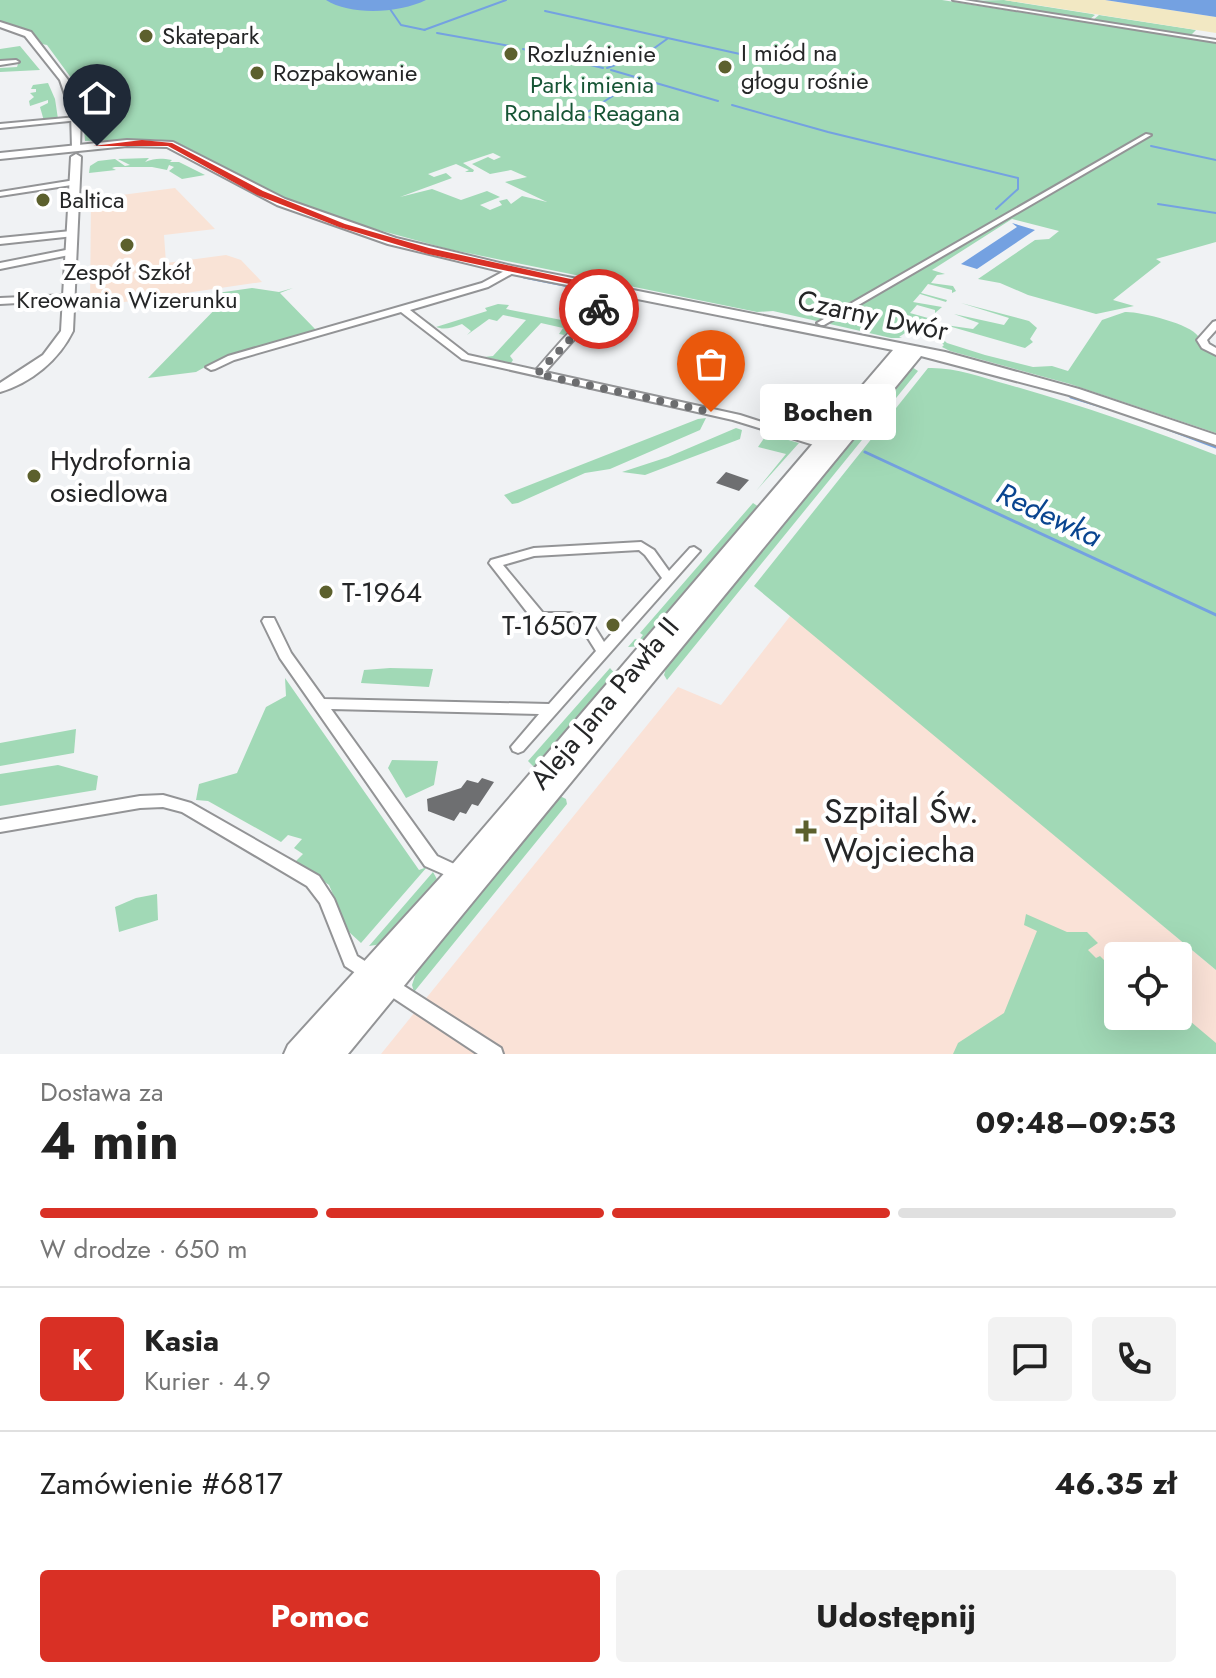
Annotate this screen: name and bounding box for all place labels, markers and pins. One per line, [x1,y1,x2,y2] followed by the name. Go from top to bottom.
[162,18,260,53] place label: Skatepark
[137,27,155,45] marker: Skatepark
[741,35,869,98] place label: I miód na głogu rośnie
[527,36,656,71] place label: Rozluźnienie
[502,45,520,63] marker: Rozluźnienie
[273,55,417,90] place label: Rozpakowanie
[716,58,734,76] marker: I miód na głogu rośnie
[63,64,131,146] pin
[248,64,266,82] marker: Rozpakowanie
[59,182,124,217] place label: Baltica
[34,191,52,209] marker: Baltica
[118,236,136,254] marker: Zespół Szkół Kreowania Wizerunku
[16,254,238,317] place label: Zespół Szkół Kreowania Wizerunku
[677,330,745,412] pin
[759,384,895,440] callout: Bochen
[50,440,191,513] place label: Hydrofornia osiedlowa
[25,467,43,485] marker: Hydrofornia osiedlowa
[342,572,422,613] place label: T-1964
[317,583,335,601] marker: T-1964
[502,605,597,646] place label: T-16507
[604,616,622,634] marker: T-16507
[824,787,979,875] place label: Szpital Św. Wojciecha
[795,820,817,842] marker: Szpital Św. Wojciecha

